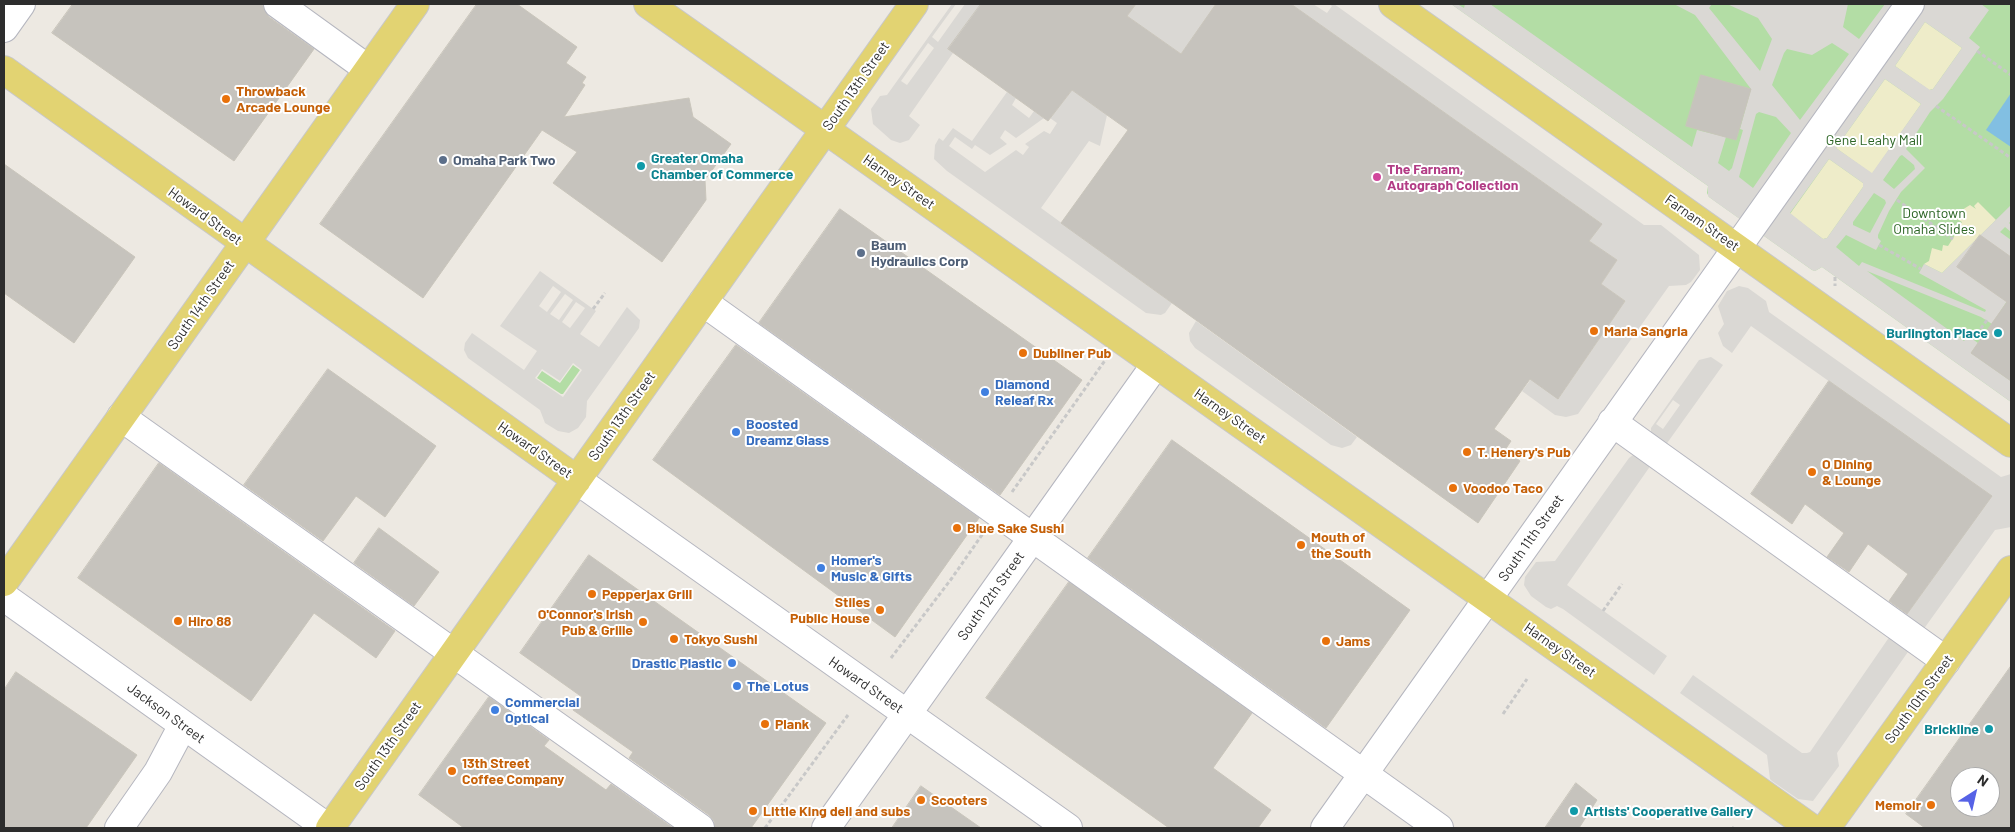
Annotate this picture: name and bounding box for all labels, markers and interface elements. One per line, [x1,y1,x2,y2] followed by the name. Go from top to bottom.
[819,38,893,134] street label: South 13th Street
[236,83,330,115] place label: Throwback Arcade Lounge
[220,93,232,105] marker: Throwback Arcade Lounge
[1826,132,1922,148] park label: Gene Leahy Mall
[651,150,793,182] place label: Greater Omaha Chamber of Commerce
[860,151,938,213] street label: Harney Street
[453,152,556,168] place label: Omaha Park Two
[437,154,449,166] marker: Omaha Park Two
[635,160,647,172] marker: Greater Omaha Chamber of Commerce
[1387,161,1519,193] place label: The Farnam, Autograph Collection
[1371,171,1383,183] marker: The Farnam, Autograph Collection
[165,184,245,248] street label: Howard Street
[1662,191,1742,255] street label: Farnam Street
[1893,205,1975,238] park label: Downtown Omaha Slides
[871,237,969,270] place label: Baum Hydraulics Corp
[855,247,867,259] marker: Baum Hydraulics Corp
[164,257,238,353] street label: South 14th Street
[1604,323,1688,339] place label: Maria Sangria
[1588,325,1600,337] marker: Maria Sangria
[1886,325,1988,341] place label: Burlington Place
[1992,327,2004,339] marker: Burlington Place
[1033,345,1111,361] place label: Dubliner Pub
[1017,347,1029,359] marker: Dubliner Pub
[585,368,659,464] street label: South 13th Street
[995,376,1054,408] place label: Diamond Releaf Rx
[1191,385,1269,447] street label: Harney Street
[979,386,991,398] marker: Diamond Releaf Rx
[746,416,829,448] place label: Boosted Dreamz Glass
[494,418,576,482] street label: Howard Street
[730,426,742,438] marker: Boosted Dreamz Glass
[1477,444,1571,460] place label: T. Henery's Pub
[1461,446,1473,458] marker: T. Henery's Pub
[1822,456,1881,488] place label: O Dining & Lounge
[1806,466,1818,478] marker: O Dining & Lounge
[1463,480,1543,496] place label: Voodoo Taco
[1447,482,1459,494] marker: Voodoo Taco
[1495,491,1567,585] street label: South 11th Street
[967,520,1064,536] place label: Blue Sake Sushi
[951,522,963,534] marker: Blue Sake Sushi
[1311,529,1371,562] place label: Mouth of the South
[1295,539,1307,551] marker: Mouth of the South
[954,548,1028,644] street label: South 12th Street
[831,552,912,584] place label: Homer's Music & Gifts
[815,562,827,574] marker: Homer's Music & Gifts
[602,586,692,602] place label: Pepperjax Grill
[586,588,598,600] marker: Pepperjax Grill
[790,594,870,626] place label: Stiles Public House
[874,604,886,616] marker: Stiles Public House
[538,606,633,638] place label: O'Connor's Irish Pub & Grille
[188,613,231,629] place label: Hiro 88
[172,615,184,627] marker: Hiro 88
[637,616,649,628] marker: O'Connor's Irish Pub & Grille
[1521,619,1599,681] street label: Harney Street
[684,631,758,647] place label: Tokyo Sushi
[668,633,680,645] marker: Tokyo Sushi
[1336,633,1370,649] place label: Jams
[1320,635,1332,647] marker: Jams
[1881,651,1957,747] street label: South 10th Street
[825,653,907,717] street label: Howard Street
[632,655,722,671] place label: Drastic Plastic
[726,657,738,669] marker: Drastic Plastic
[747,678,809,694] place label: The Lotus
[124,679,208,747] street label: Jackson Street
[731,680,743,692] marker: The Lotus
[505,694,579,726] place label: Commercial Optical
[351,698,425,794] street label: South 13th Street
[489,704,501,716] marker: Commercial Optical
[775,716,809,732] place label: Plank
[759,718,771,730] marker: Plank
[1924,721,1979,737] place label: Brickline
[1983,723,1995,735] marker: Brickline
[462,755,564,788] place label: 13th Street Coffee Company
[446,765,458,777] marker: 13th Street Coffee Company
[1950,767,2000,817] north arrow
[1975,770,1992,790] text: N
[931,792,987,808] place label: Scooters
[915,794,927,806] marker: Scooters
[1875,797,1921,813] place label: Memoir
[1925,799,1937,811] marker: Memoir
[763,803,910,819] place label: Little King deli and subs
[1584,803,1753,819] place label: Artists' Cooperative Gallery
[747,805,759,817] marker: Little King deli and subs
[1568,805,1580,817] marker: Artists' Cooperative Gallery

